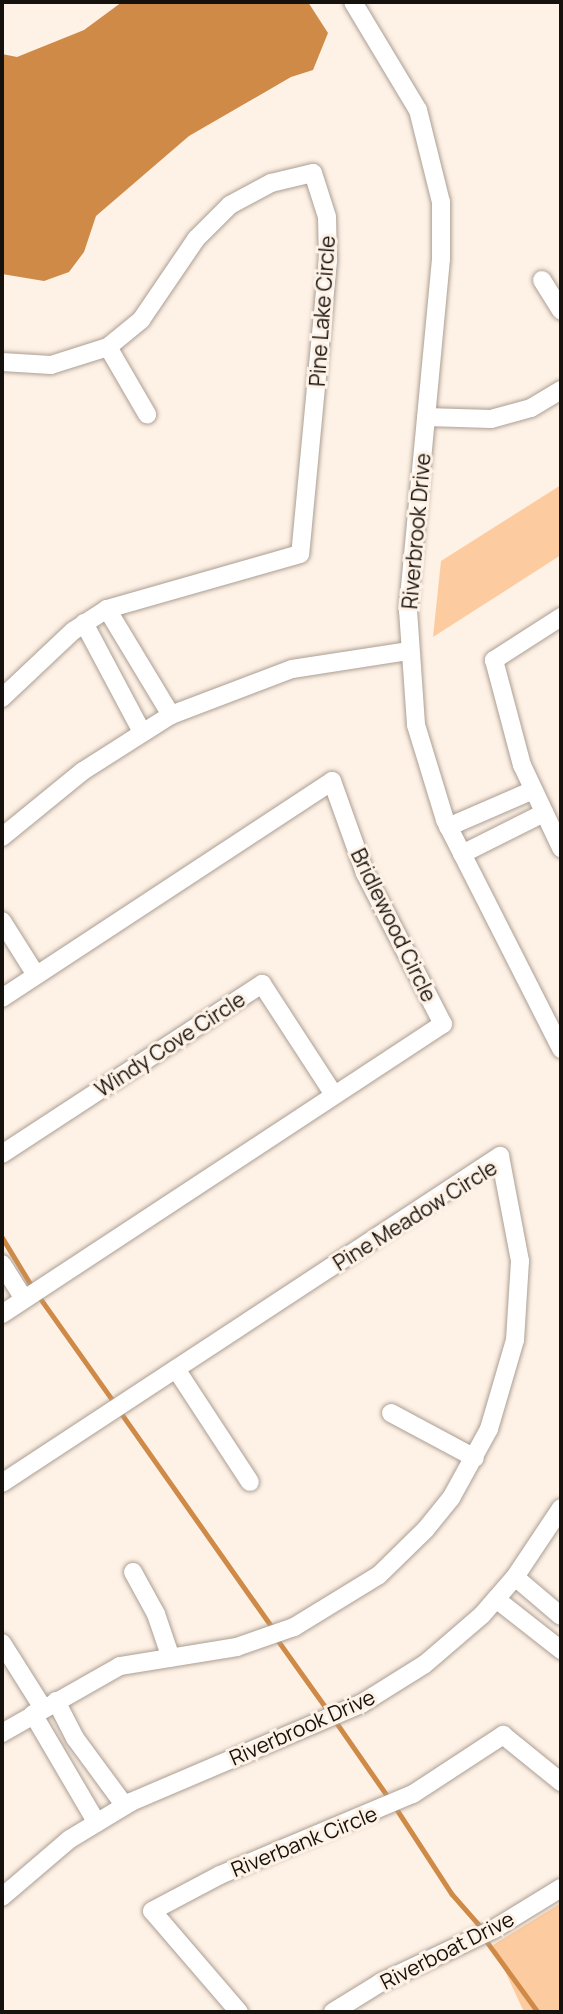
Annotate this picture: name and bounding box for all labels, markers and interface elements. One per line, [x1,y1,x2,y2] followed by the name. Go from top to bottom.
[304,235,340,387] street label: Pine Lake Circle
[397,452,435,610] street label: Riverbrook Drive
[346,844,442,1006] street label: Bridlewood Circle
[90,986,250,1102] street label: Windy Cove Circle
[328,1154,502,1276] street label: Pine Meadow Circle
[225,1684,379,1770] street label: Riverbrook Drive
[227,1800,381,1882] street label: Riverbank Circle
[376,1906,518,1994] street label: Riverboat Drive

